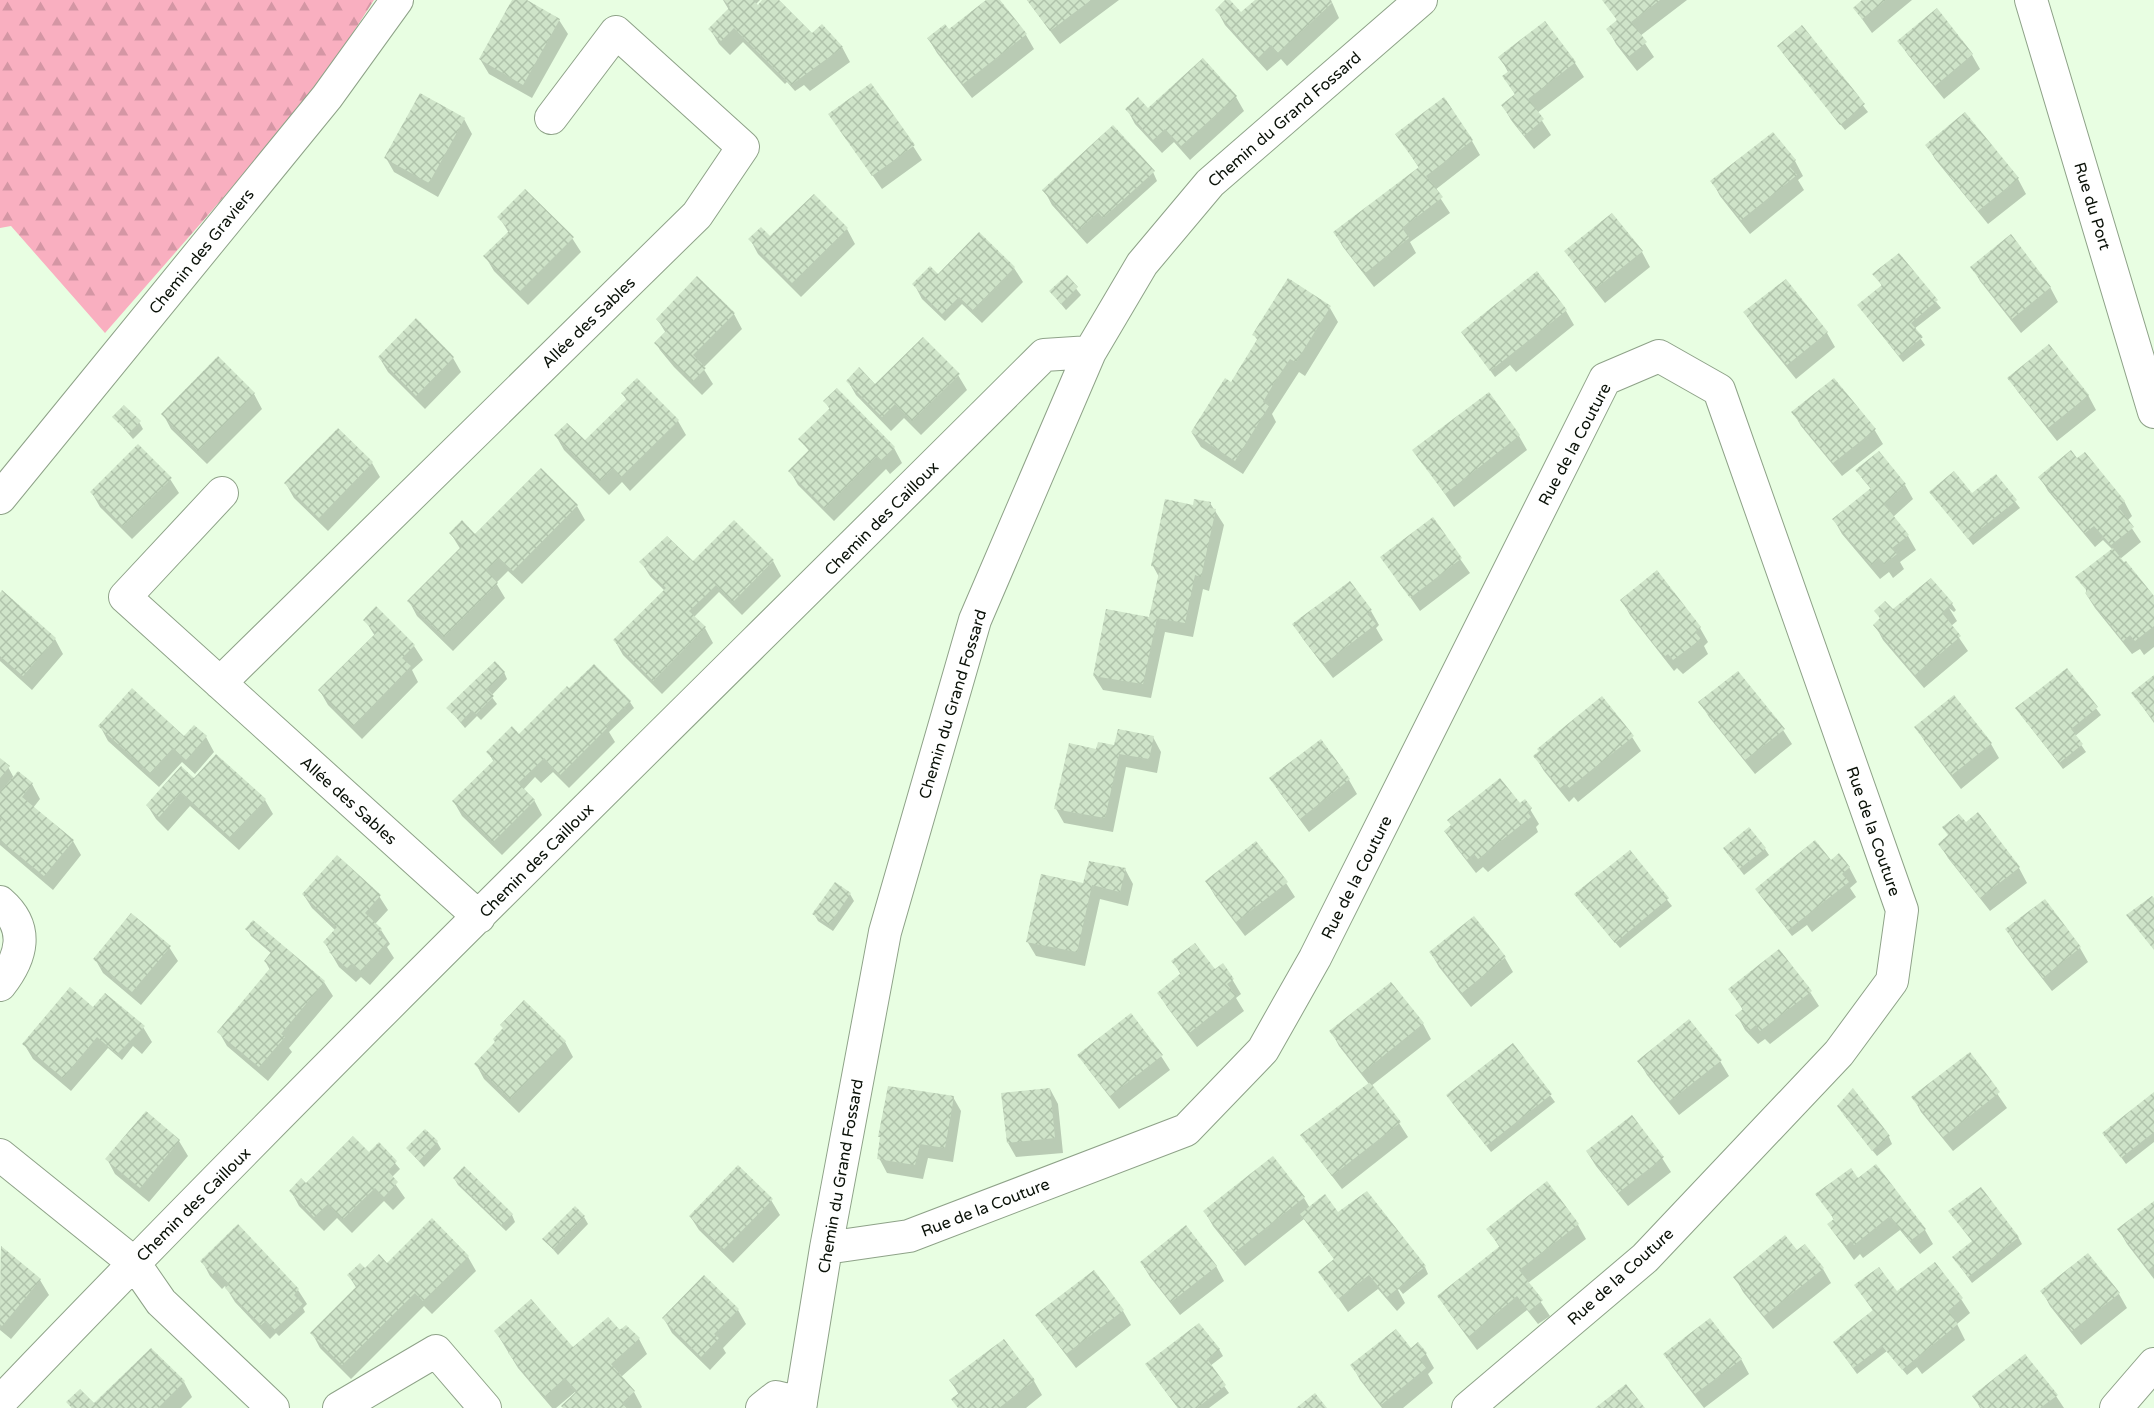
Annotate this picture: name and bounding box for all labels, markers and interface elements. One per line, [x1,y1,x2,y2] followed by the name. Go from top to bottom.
[1204,48,1366,192] street label: Chemin du Grand Fossard
[2069,160,2115,253] street label: Rue du Port
[145,185,259,319] street label: Chemin des Graviers
[538,273,640,373] street label: Allée des Sables
[1534,380,1616,509] street label: Rue de la Couture
[820,457,943,580] street label: Chemin des Cailloux
[915,607,991,801] street label: Chemin du Grand Fossard
[296,752,401,849] street label: Allée des Sables
[1841,764,1905,899] street label: Rue de la Couture
[475,799,598,922] street label: Chemin des Cailloux
[1317,812,1397,943] street label: Rue de la Couture
[814,1077,868,1275] street label: Chemin du Grand Fossard
[132,1143,255,1266] street label: Chemin des Cailloux
[918,1174,1052,1242] street label: Rue de la Couture
[1563,1224,1678,1330] street label: Rue de la Couture

